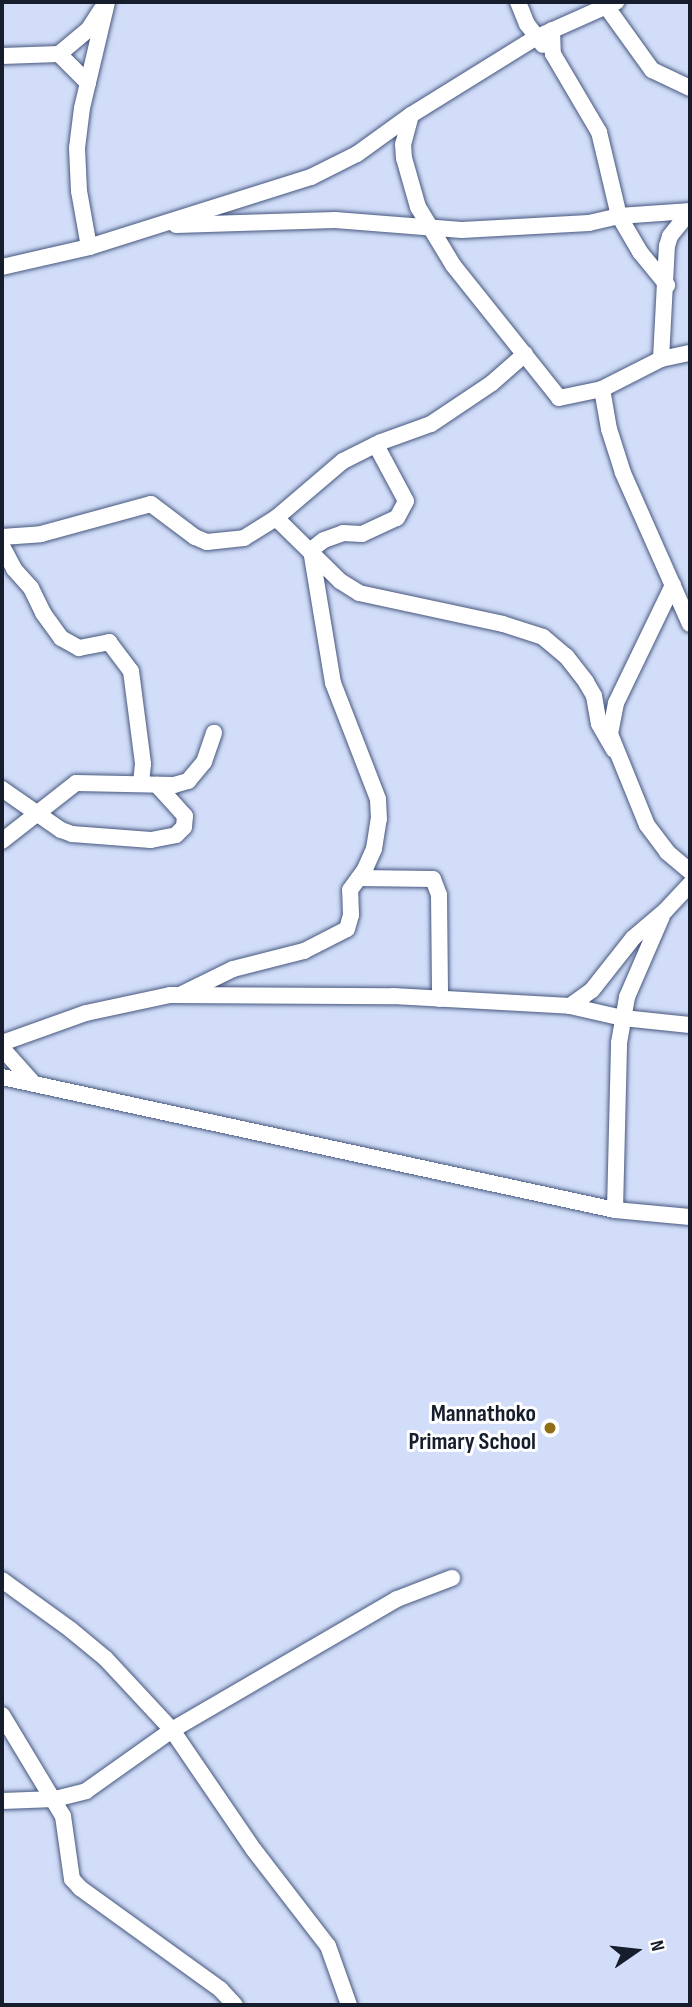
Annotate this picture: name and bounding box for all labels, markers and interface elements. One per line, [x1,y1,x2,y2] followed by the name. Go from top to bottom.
[408,1400,536,1456] place label: Mannathoko Primary School
[542,1420,558,1436] marker: Mannathoko Primary School
[601,1916,671,1986] north arrow
[644,1938,669,1954] text: N

